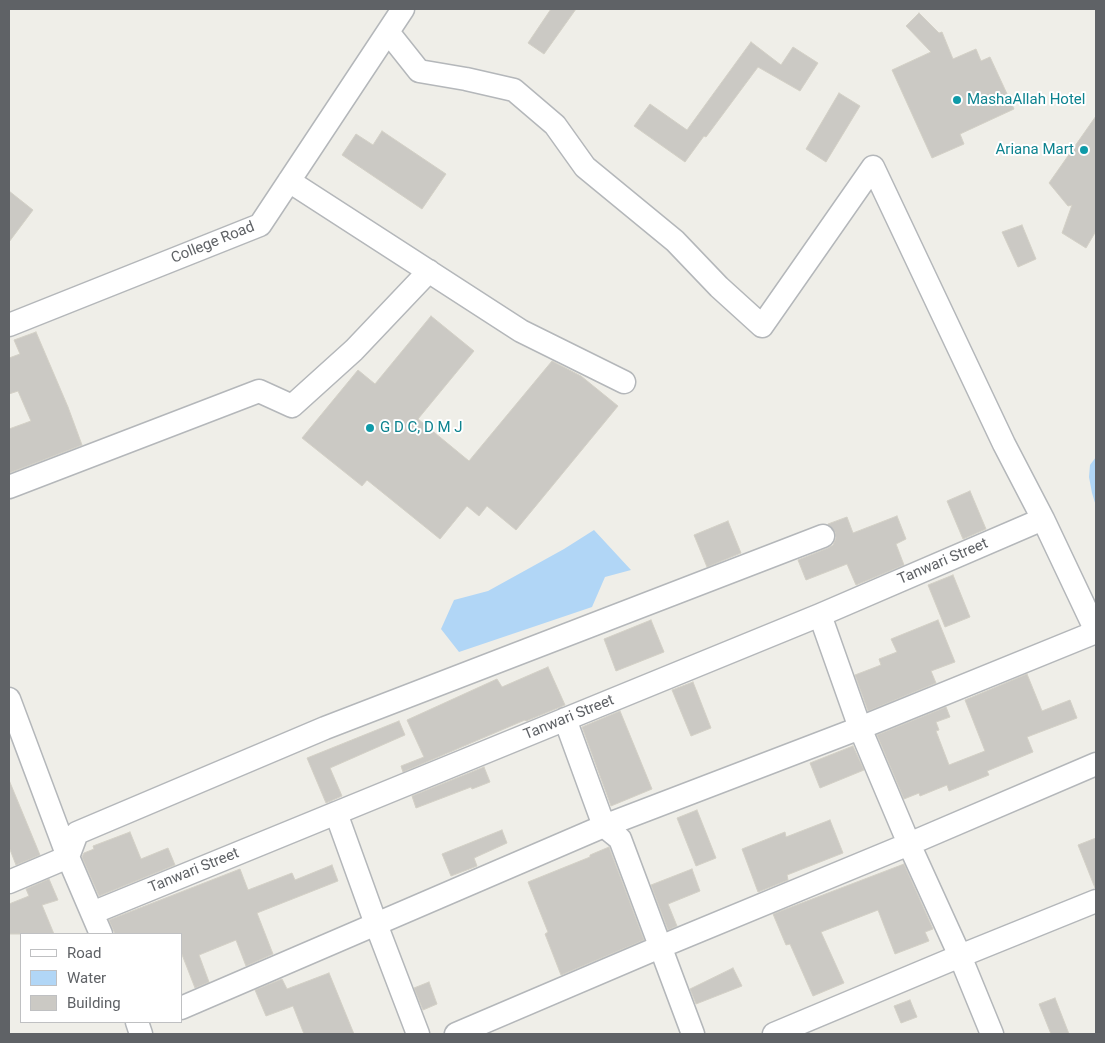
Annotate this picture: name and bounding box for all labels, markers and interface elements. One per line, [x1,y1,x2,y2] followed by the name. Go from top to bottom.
[967,91,1085,109] place label: MashaAllah Hotel
[951,94,963,106] marker: MashaAllah Hotel
[996,141,1074,159] place label: Ariana Mart
[1078,144,1090,156] marker: Ariana Mart
[169,218,257,268] street label: College Road
[380,419,463,437] place label: G D C, D M J
[364,422,376,434] marker: G D C, D M J
[895,535,991,589] street label: Tanwari Street
[521,692,617,744] street label: Tanwari Street
[146,845,242,897] street label: Tanwari Street
[20,933,182,1023] legend
[67,944,101,962] text: Road
[67,969,106,987] text: Water
[67,994,121,1012] text: Building

